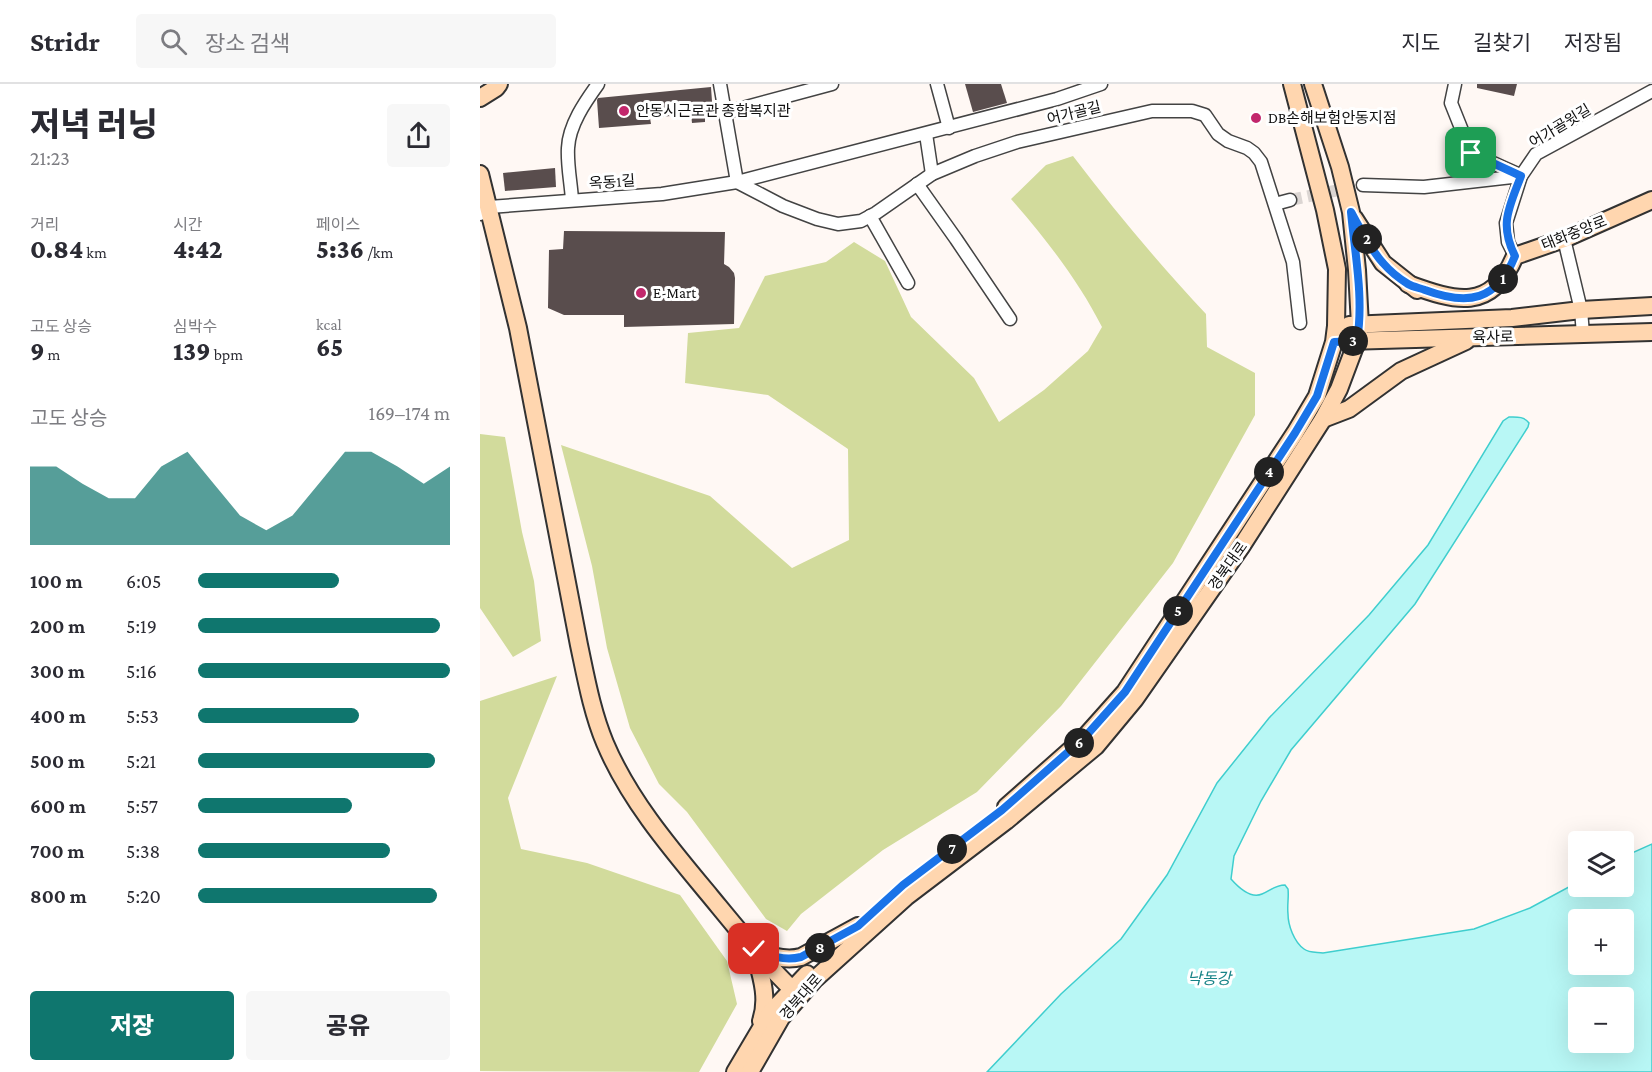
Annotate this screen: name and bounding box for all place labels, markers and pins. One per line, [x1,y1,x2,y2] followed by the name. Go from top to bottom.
[636,103,791,119] place label: 안동시근로관 종합복지관
[617,104,631,118] marker: 안동시근로관 종합복지관
[1268,110,1397,126] place label: DB손해보험안동지점
[1249,111,1263,125] marker: DB손해보험안동지점
[1445,127,1496,178] pin
[1352,224,1382,254] pin: 2
[1488,264,1518,294] pin: 1
[653,285,697,301] place label: E-Mart
[634,286,648,300] marker: E-Mart
[1338,326,1368,356] pin: 3
[1254,457,1284,487] pin: 4
[1163,596,1193,626] pin: 5
[1064,728,1094,758] pin: 6
[937,834,967,864] pin: 7
[728,923,779,974] pin
[805,933,835,963] pin: 8

